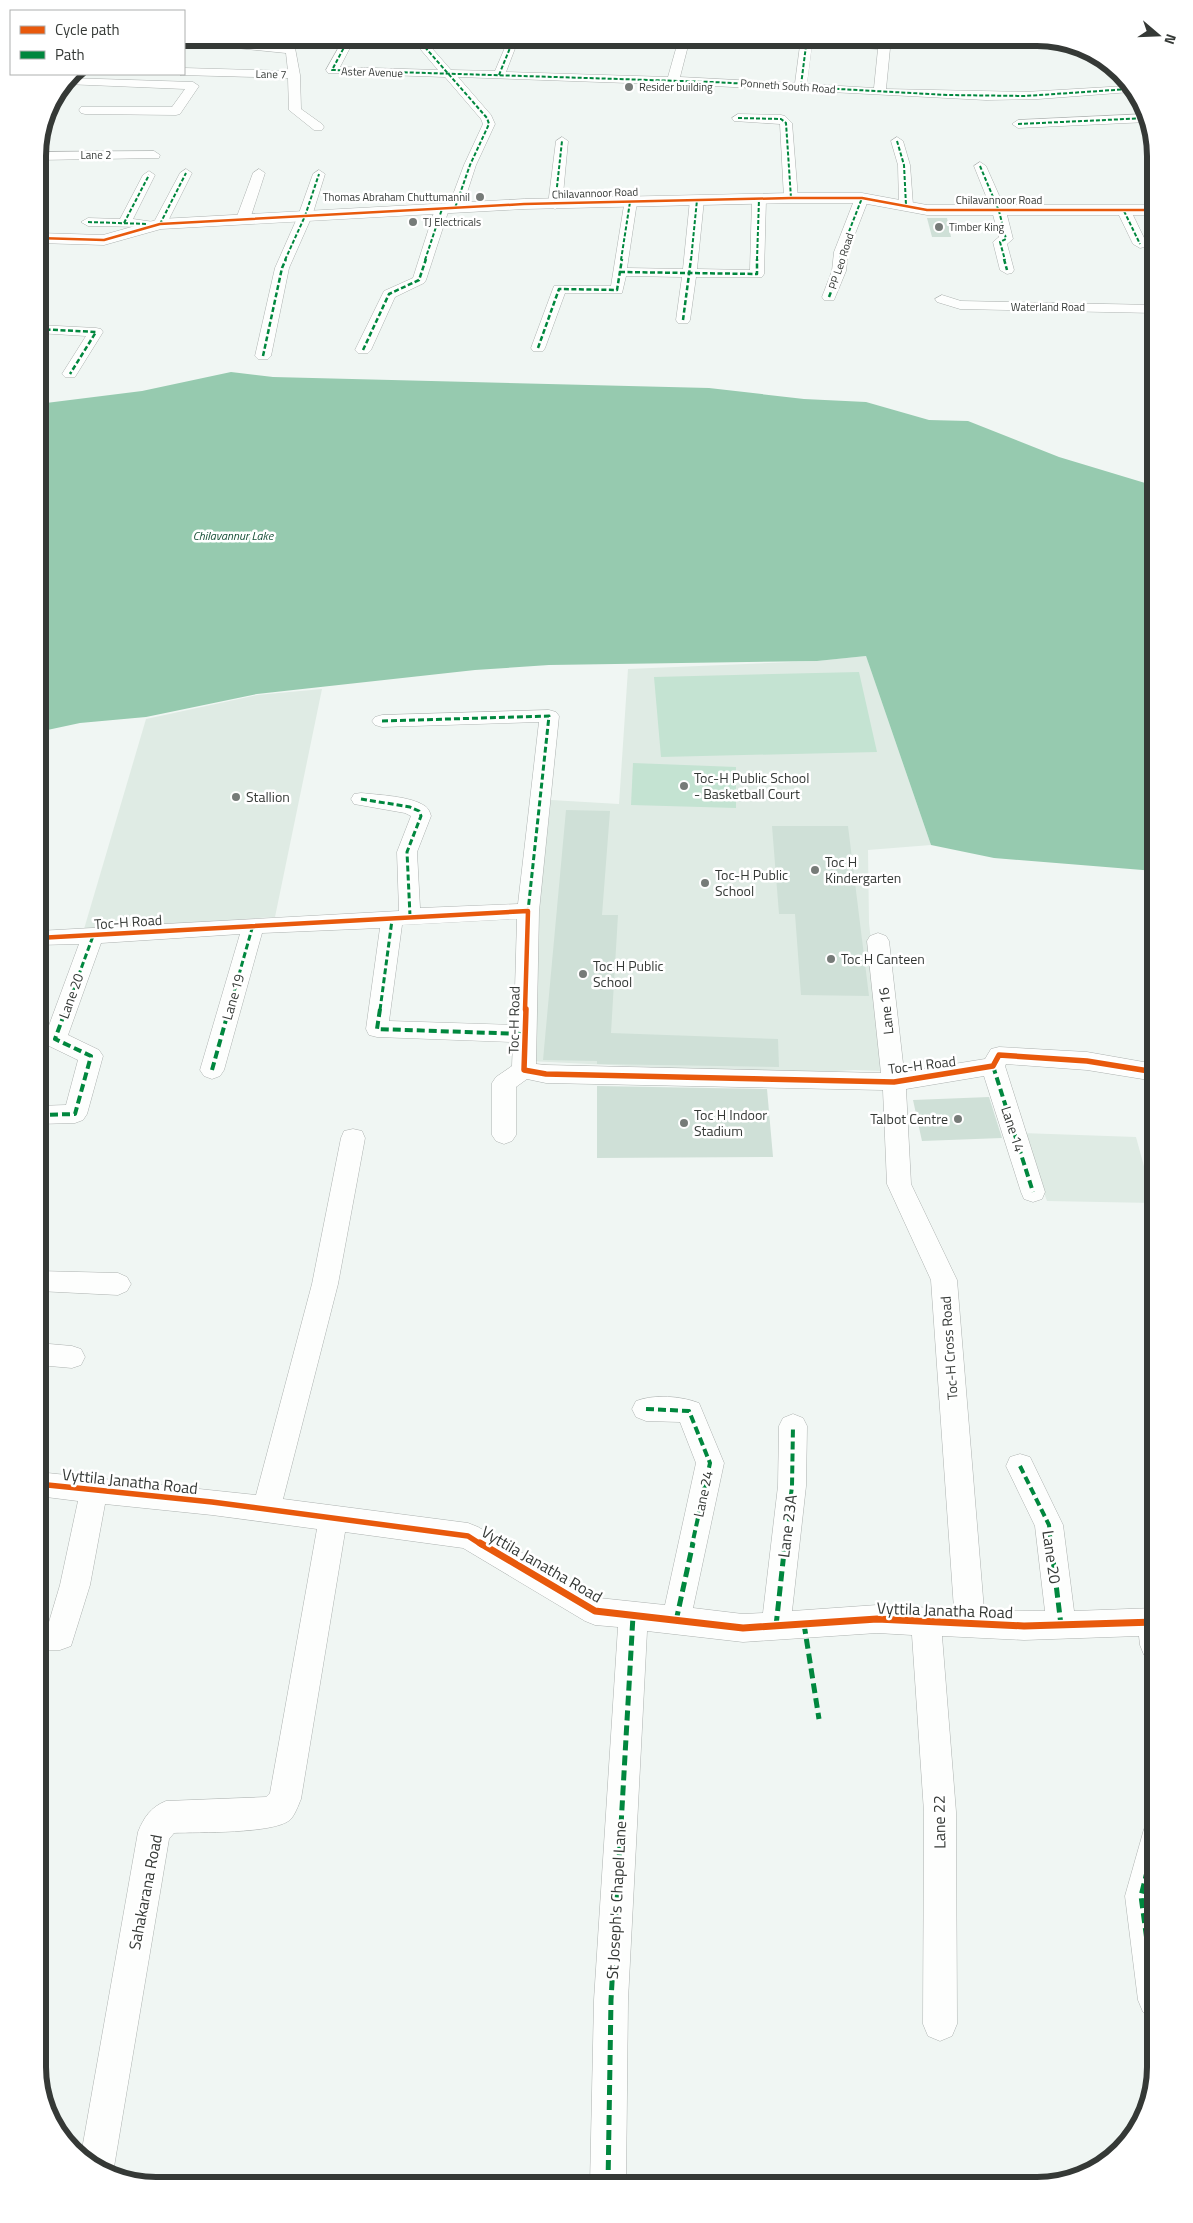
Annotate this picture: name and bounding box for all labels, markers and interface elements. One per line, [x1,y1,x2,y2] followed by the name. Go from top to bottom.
[10,10,185,75] legend
[1133,10,1183,60] north arrow
[55,18,120,41] text: Cycle path
[1159,31,1182,47] text: N
[55,43,85,66] text: Path
[341,63,404,81] street label: Aster Avenue
[255,66,287,82] street label: Lane 7
[740,75,836,97] street label: Ponneth South Road
[639,79,713,95] place label: Resider building
[623,81,635,93] marker: Resider building
[81,147,111,163] street label: Lane 2
[552,183,639,203] street label: Chilavannoor Road
[323,189,470,205] place label: Thomas Abraham Chuttumannil
[474,191,486,203] marker: Thomas Abraham Chuttumannil
[956,192,1042,208] street label: Chilavannoor Road
[423,214,481,230] place label: TJ Electricals
[407,216,419,228] marker: TJ Electricals
[949,219,1005,235] place label: Timber King
[933,221,945,233] marker: Timber King
[824,231,858,291] street label: PP Leo Road
[1011,299,1085,315] street label: Waterland Road
[193,526,275,545] water label: Chilavannur Lake
[694,767,810,804] place label: Toc-H Public School - Basketball Court
[678,780,690,792] marker: Toc-H Public School - Basketball Court
[246,786,290,807] place label: Stallion
[230,791,242,803] marker: Stallion
[825,851,901,888] place label: Toc H Kindergarten
[715,864,788,901] place label: Toc-H Public School
[809,864,821,876] marker: Toc H Kindergarten
[699,877,711,889] marker: Toc-H Public School
[93,909,163,934] street label: Toc-H Road
[841,948,925,969] place label: Toc H Canteen
[825,953,837,965] marker: Toc H Canteen
[593,955,664,992] place label: Toc H Public School
[577,968,589,980] marker: Toc H Public School
[53,970,88,1022] street label: Lane 20
[216,971,249,1022] street label: Lane 19
[502,986,525,1054] street label: Toc-H Road
[873,986,898,1036] street label: Lane 16
[887,1050,957,1079] street label: Toc-H Road
[996,1103,1031,1155] street label: Lane 14
[694,1104,767,1141] place label: Toc H Indoor Stadium
[870,1108,948,1129] place label: Talbot Centre
[952,1113,964,1125] marker: Talbot Centre
[678,1117,690,1129] marker: Toc H Indoor Stadium
[934,1296,963,1401] street label: Toc-H Cross Road
[61,1462,199,1500] street label: Vyttila Janatha Road
[687,1469,718,1519] street label: Lane 24
[771,1493,803,1559] street label: Lane 23A
[477,1519,607,1609] street label: Vyttila Janatha Road
[1036,1529,1068,1585] street label: Lane 20
[876,1596,1014,1624] street label: Vyttila Janatha Road
[927,1795,951,1849] street label: Lane 22
[600,1820,632,1980] street label: St Joseph's Chapel Lane
[122,1832,168,1952] street label: Sahakarana Road

